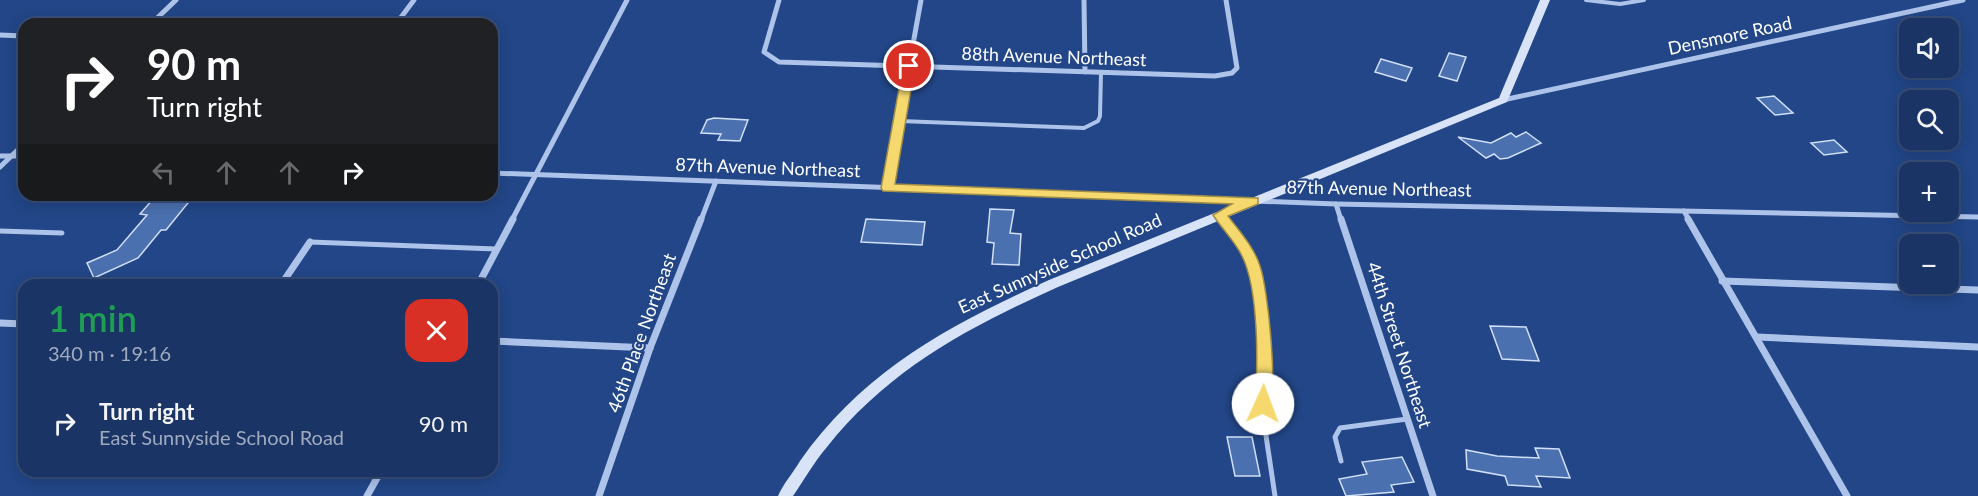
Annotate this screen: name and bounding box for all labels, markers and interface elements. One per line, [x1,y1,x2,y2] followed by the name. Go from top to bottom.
[1666,11,1794,59] street label: Densmore Road
[1899,18,1959,294] map controls
[1899,18,1959,78] button: sound
[147,39,241,89] text: 90 m
[883,40,934,91] pin
[48,42,126,120] icon: right
[961,42,1147,70] street label: 88th Avenue Northeast
[892,49,925,82] icon: arrive
[147,90,262,123] text: Turn right
[1899,90,1959,150] button: search
[675,153,861,181] street label: 87th Avenue Northeast
[147,156,180,189] icon: left
[210,156,243,189] icon: ahead
[273,156,306,189] icon: ahead
[336,156,369,189] icon: right
[1899,162,1959,222] button: +
[1286,175,1472,201] street label: 87th Avenue Northeast
[954,208,1165,318] street label: East Sunnyside School Road
[1899,234,1959,294] button: −
[602,250,680,415] street label: 46th Place Northeast
[1363,259,1437,431] street label: 44th Street Northeast
[48,296,137,340] text: 1 min
[405,299,468,362] button: close
[48,341,171,365] text: 340 m · 19:16
[1231,372,1295,436] position arrow
[99,398,194,425] text: Turn right
[48,407,81,440] icon: right
[419,410,468,437] text: 90 m
[99,425,344,449] text: East Sunnyside School Road

